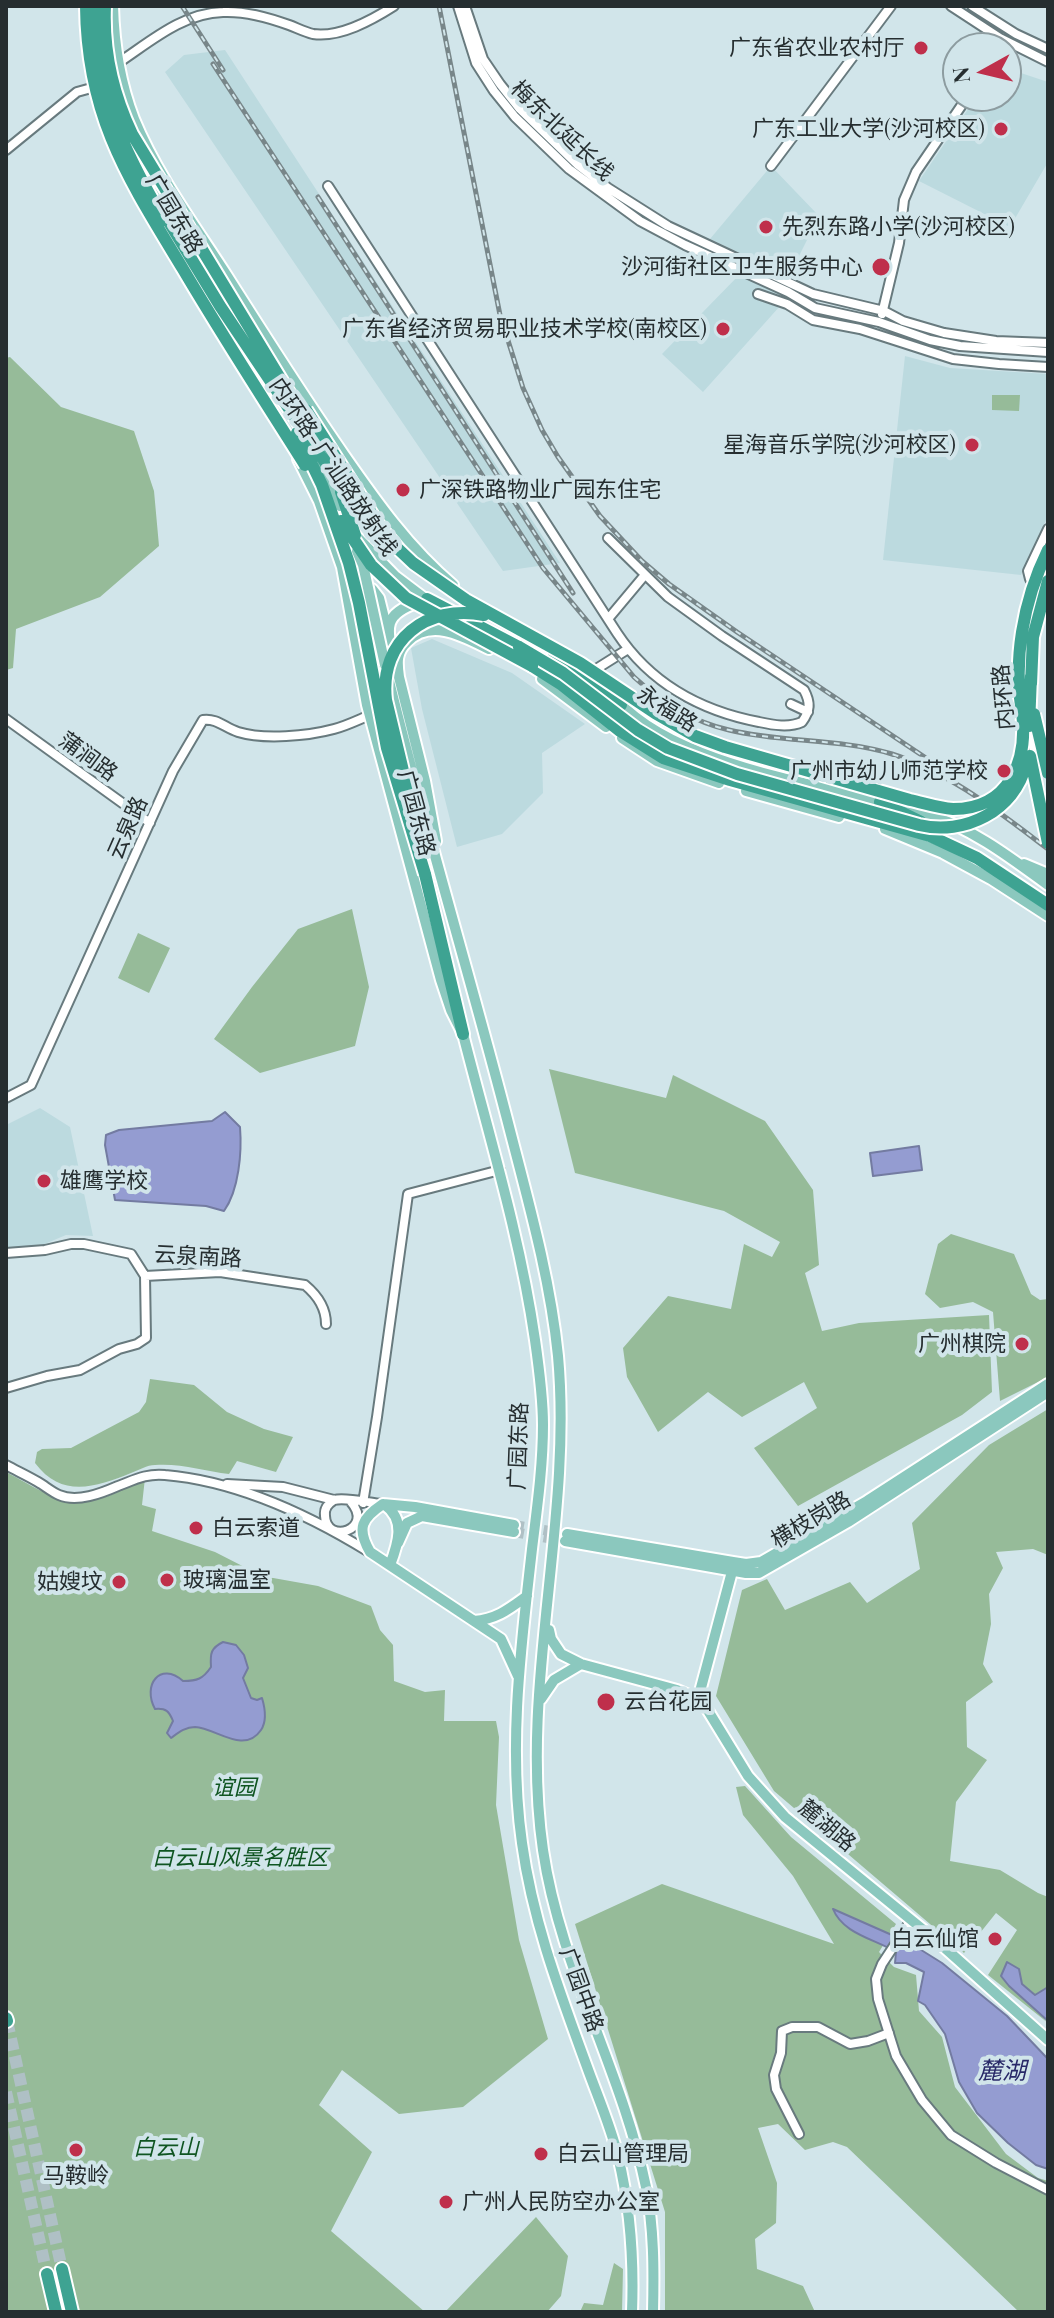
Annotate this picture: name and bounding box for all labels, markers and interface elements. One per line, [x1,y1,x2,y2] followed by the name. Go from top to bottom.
[942,32,1022,112] north arrow
[729,35,905,61] place label: 广东省农业农村厅
[912,39,930,57] marker: 广东省农业农村厅
[944,65,976,85] text: N
[505,76,619,186] street label: 梅东北延长线
[752,116,985,142] place label: 广东工业大学(沙河校区)
[992,120,1010,138] marker: 广东工业大学(沙河校区)
[140,169,208,259] street label: 广园东路
[782,214,1015,240] place label: 先烈东路小学(沙河校区)
[757,218,775,236] marker: 先烈东路小学(沙河校区)
[621,254,863,280] place label: 沙河街社区卫生服务中心
[870,256,892,278] marker: 沙河街社区卫生服务中心
[342,316,707,342] place label: 广东省经济贸易职业技术学校(南校区)
[714,320,732,338] marker: 广东省经济贸易职业技术学校(南校区)
[264,373,402,561] street label: 内环路-广汕路放射线
[723,432,956,458] place label: 星海音乐学院(沙河校区)
[963,436,981,454] marker: 星海音乐学院(沙河校区)
[419,477,661,503] place label: 广深铁路物业广园东住宅
[394,481,412,499] marker: 广深铁路物业广园东住宅
[988,663,1020,731] street label: 内环路
[632,680,702,738] street label: 永福路
[54,727,122,787] street label: 蒲涧路
[790,758,988,784] place label: 广州市幼儿师范学校
[995,762,1013,780] marker: 广州市幼儿师范学校
[392,767,440,859] street label: 广园东路
[103,792,153,864] street label: 云泉路
[60,1168,148,1194] place label: 雄鹰学校
[35,1172,53,1190] marker: 雄鹰学校
[153,1242,243,1272] street label: 云泉南路
[918,1331,1006,1357] place label: 广州棋院
[1013,1335,1031,1353] marker: 广州棋院
[504,1402,534,1490] street label: 广园东路
[766,1486,856,1554] street label: 横枝岗路
[212,1515,300,1541] place label: 白云索道
[187,1519,205,1537] marker: 白云索道
[183,1567,271,1593] place label: 玻璃温室
[37,1569,103,1595] place label: 姑嫂坟
[158,1571,176,1589] marker: 玻璃温室
[110,1573,128,1591] marker: 姑嫂坟
[624,1689,712,1715] place label: 云台花园
[595,1691,617,1713] marker: 云台花园
[212,1775,256,1801] park label: 谊园
[793,1795,861,1857] street label: 麓湖路
[152,1845,328,1871] park label: 白云山风景名胜区
[891,1926,979,1952] place label: 白云仙馆
[986,1930,1004,1948] marker: 白云仙馆
[554,1944,608,2036] street label: 广园中路
[978,2058,1026,2086] water label: 麓湖
[133,2135,199,2161] park label: 白云山
[67,2141,85,2159] marker: 马鞍岭
[557,2141,689,2167] place label: 白云山管理局
[532,2145,550,2163] marker: 白云山管理局
[43,2163,109,2189] place label: 马鞍岭
[462,2189,660,2215] place label: 广州人民防空办公室
[437,2193,455,2211] marker: 广州人民防空办公室

